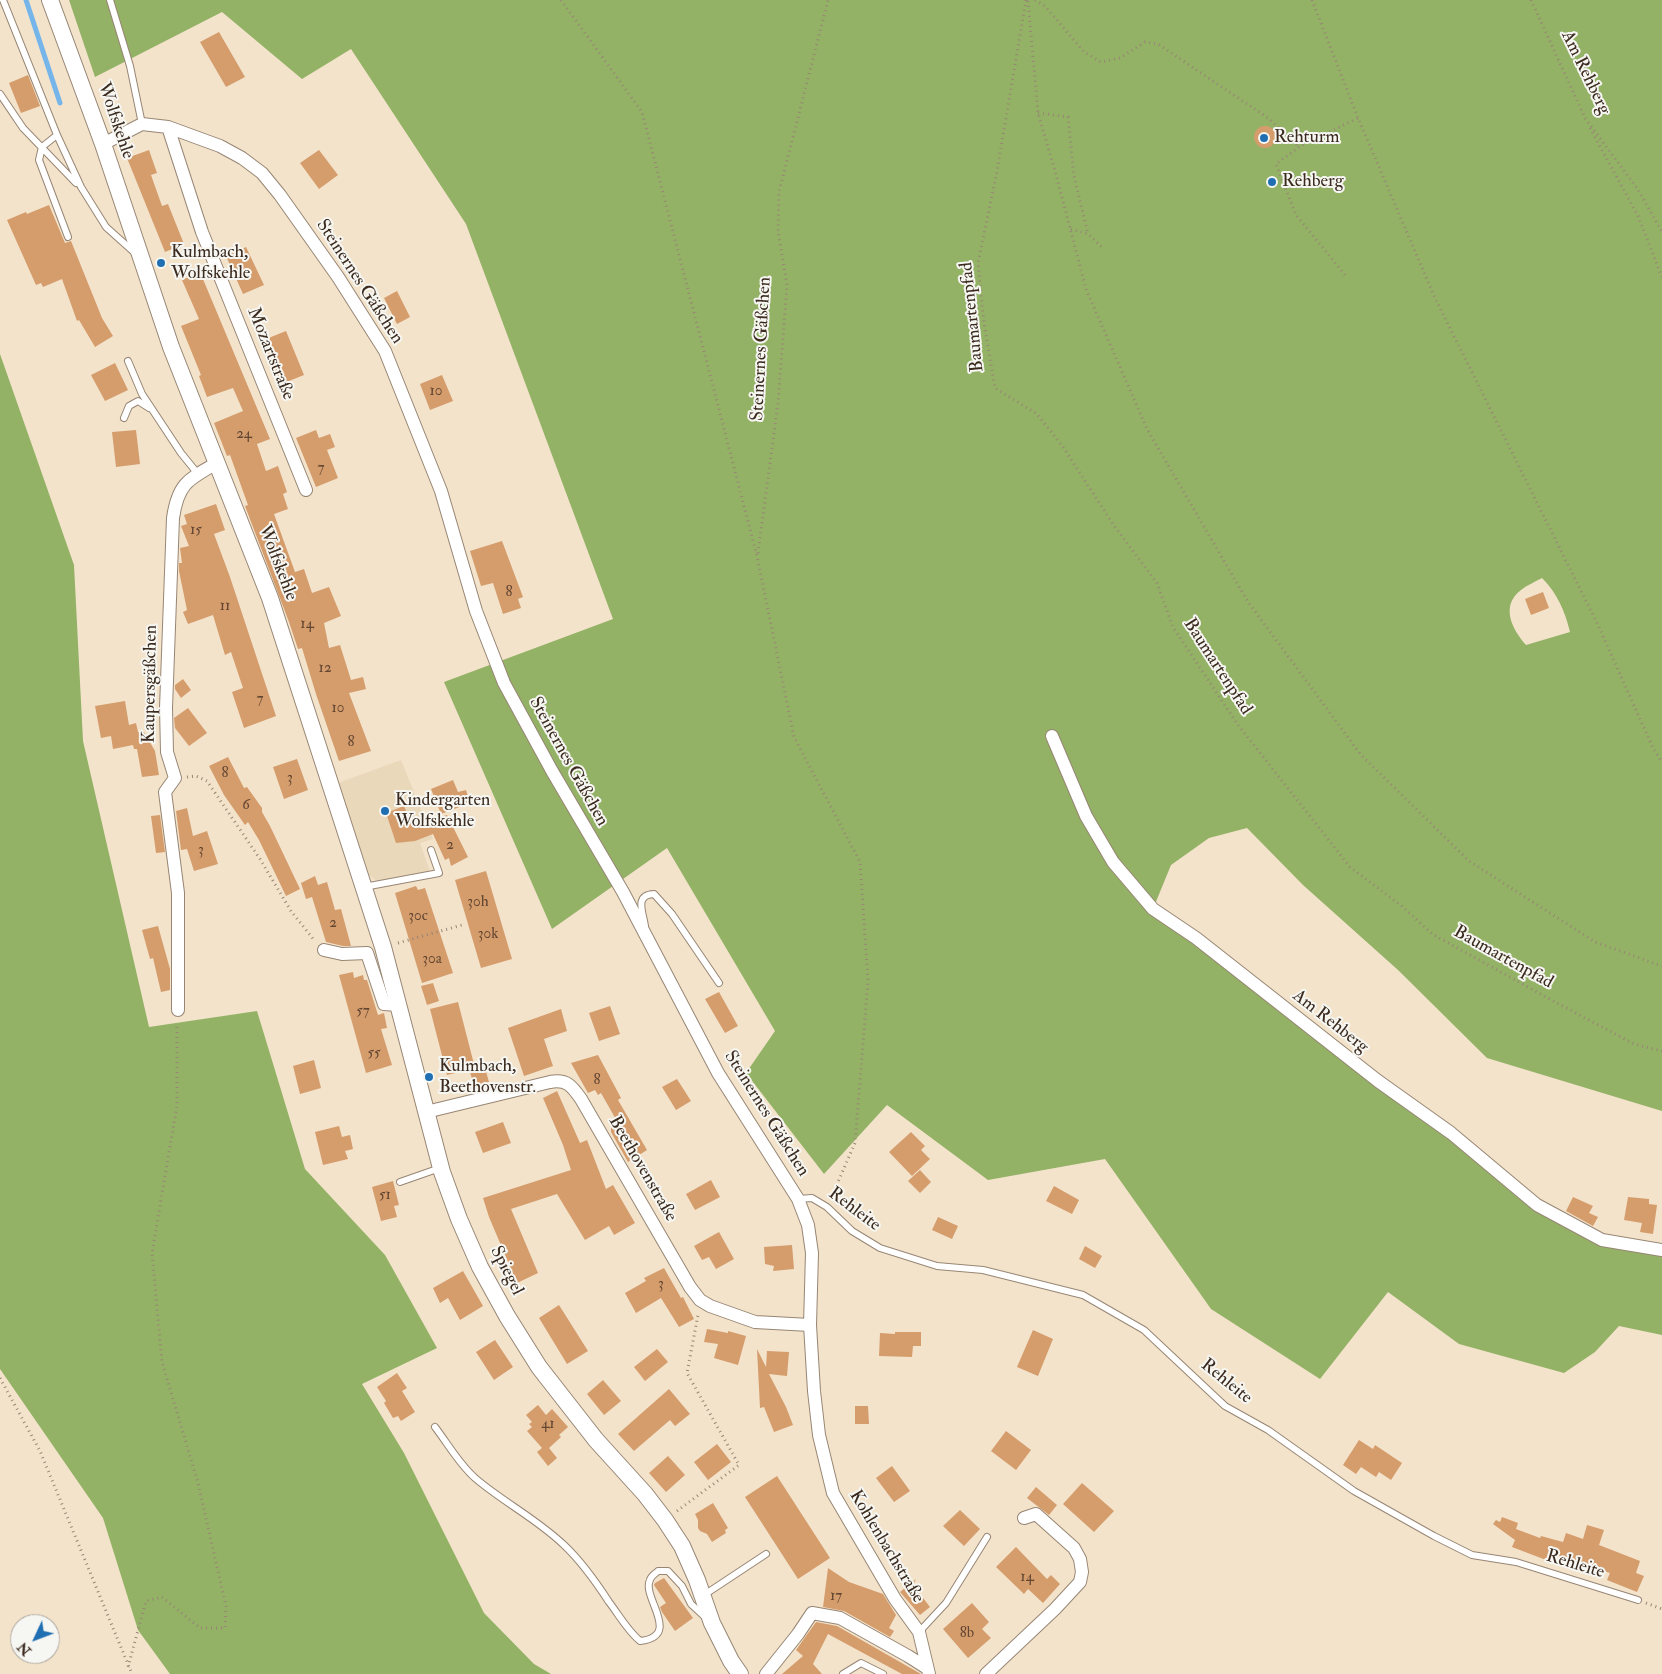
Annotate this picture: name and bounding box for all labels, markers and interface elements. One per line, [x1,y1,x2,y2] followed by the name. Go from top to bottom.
[1555,28,1615,118] street label: Am Rehberg
[92,80,138,162] street label: Wolfskehle
[1274,127,1339,149] place label: Rehturm
[1258,132,1270,144] marker: Rehturm
[1282,171,1343,193] place label: Rehberg
[1266,176,1278,188] marker: Rehberg
[311,216,407,348] street label: Steinernes Gäßchen
[171,242,250,284] place label: Kulmbach, Wolfskehle
[155,257,167,269] marker: Kulmbach, Wolfskehle
[956,261,990,373] street label: Baumartenpfad
[747,276,777,422] street label: Steinernes Gäßchen
[242,305,298,403] street label: Mozartstraße
[430,383,442,401] house number: 10
[236,426,252,444] house number: 24
[318,460,324,478] house number: 7
[190,522,202,540] house number: 15
[253,522,301,604] street label: Wolfskehle
[505,584,513,602] house number: 8
[220,598,230,616] house number: 11
[1178,615,1256,719] street label: Baumartenpfad
[300,616,314,634] house number: 14
[139,625,163,743] street label: Kaupersgäßchen
[319,660,331,678] house number: 12
[257,691,263,709] house number: 7
[524,694,612,830] street label: Steinernes Gäßchen
[332,700,344,718] house number: 10
[347,734,355,752] house number: 8
[221,765,229,783] house number: 8
[287,770,293,788] house number: 3
[395,790,490,832] place label: Kindergarten Wolfskehle
[242,797,250,815] house number: 6
[379,805,391,817] marker: Kindergarten Wolfskehle
[446,837,454,855] house number: 2
[198,842,204,860] house number: 3
[467,894,489,912] house number: 30h
[408,908,428,926] house number: 30c
[329,915,337,933] house number: 2
[1450,922,1556,994] street label: Baumartenpfad
[478,926,498,944] house number: 30k
[422,951,442,969] house number: 30a
[1288,986,1372,1058] street label: Am Rehberg
[356,1003,370,1021] house number: 57
[367,1045,381,1063] house number: 55
[719,1047,813,1181] street label: Steinernes Gäßchen
[439,1056,536,1098] place label: Kulmbach, Beethovenstr.
[423,1071,435,1083] marker: Kulmbach, Beethovenstr.
[593,1072,601,1090] house number: 8
[603,1112,681,1226] street label: Beethovenstraße
[824,1183,884,1237] street label: Rehleite
[379,1187,391,1205] house number: 51
[485,1243,527,1299] street label: Spiegel
[658,1276,664,1294] house number: 3
[1196,1355,1256,1409] street label: Rehleite
[541,1416,555,1434] house number: 41
[844,1487,928,1607] street label: Kohlenbachstraße
[1543,1546,1607,1584] street label: Rehleite
[1020,1569,1034,1587] house number: 14
[830,1588,842,1606] house number: 17
[10,1614,60,1664] north arrow
[960,1625,974,1643] house number: 8b
[14,1639,35,1659] text: N

